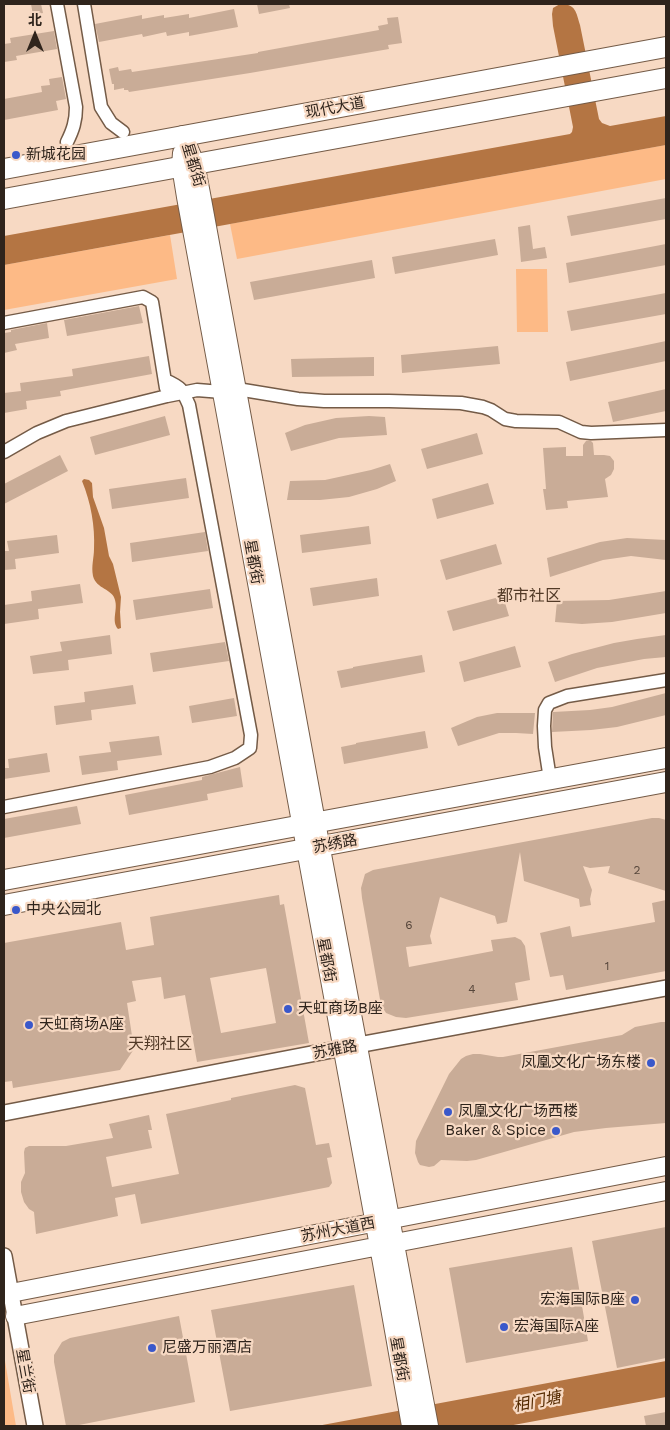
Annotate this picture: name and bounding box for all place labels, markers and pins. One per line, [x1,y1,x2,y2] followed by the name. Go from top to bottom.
[26,146,86,164] place label: 新城花园
[10,149,22,161] marker: 新城花园
[26,901,101,919] place label: 中央公园北
[10,904,22,916] marker: 中央公园北
[298,1000,383,1018] place label: 天虹商场B座
[282,1003,294,1015] marker: 天虹商场B座
[39,1016,124,1034] place label: 天虹商场A座
[23,1019,35,1031] marker: 天虹商场A座
[521,1054,641,1072] place label: 凤凰文化广场东楼
[645,1057,657,1069] marker: 凤凰文化广场东楼
[458,1103,578,1121] place label: 凤凰文化广场西楼
[442,1106,454,1118] marker: 凤凰文化广场西楼
[445,1122,546,1140] place label: Baker & Spice
[550,1125,562,1137] marker: Baker & Spice
[540,1291,625,1309] place label: 宏海国际B座
[629,1294,641,1306] marker: 宏海国际B座
[514,1318,599,1336] place label: 宏海国际A座
[498,1321,510,1333] marker: 宏海国际A座
[162,1339,252,1357] place label: 尼盛万丽酒店
[146,1342,158,1354] marker: 尼盛万丽酒店

